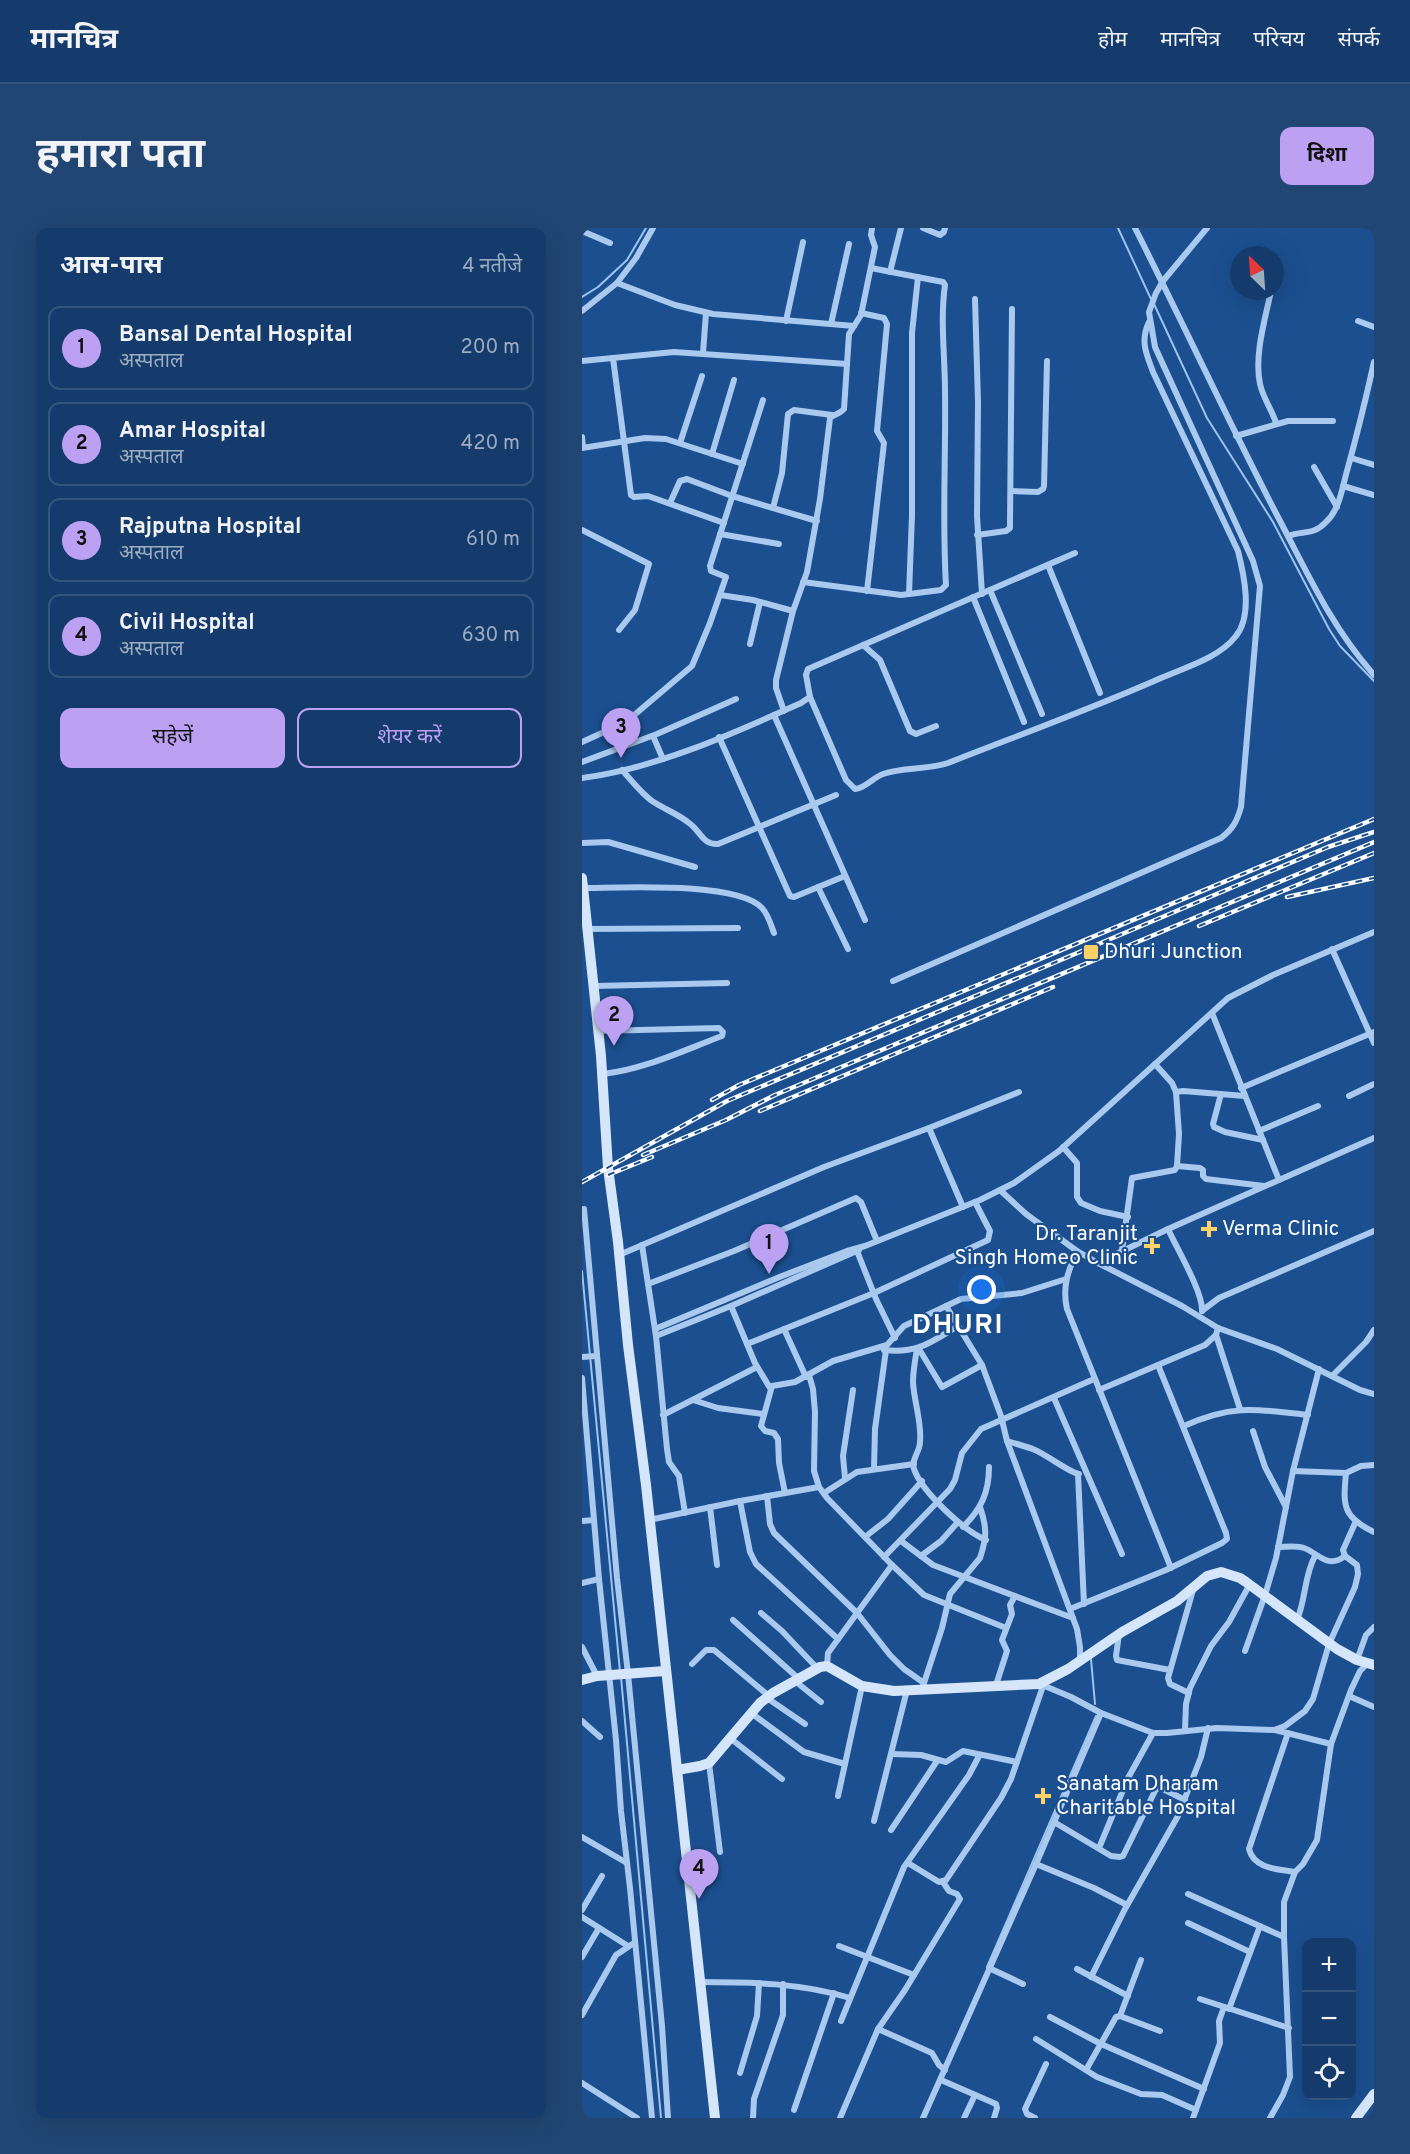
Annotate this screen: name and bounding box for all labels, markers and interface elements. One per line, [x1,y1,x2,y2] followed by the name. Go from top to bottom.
[30,23,118,59] text: मानचित्र
[1098,27,1127,54] text: होम
[1160,27,1220,54] text: मानचित्र
[1253,27,1305,54] text: परिचय
[1338,27,1380,54] text: संपर्क
[1280,127,1374,185] button: दिशा
[36,130,205,183] text: हमारा पता
[1230,246,1284,300] north arrow
[60,250,163,283] text: आस-पास
[462,254,522,280] text: 4 नतीजे
[119,322,353,349] text: Bansal Dental Hospital
[78,335,86,361] text: 1
[461,335,520,361] text: 200 m
[119,349,184,375] text: अस्पताल
[119,418,266,445] text: Amar Hospital
[75,431,88,457] text: 2
[461,431,520,457] text: 420 m
[119,445,184,471] text: अस्पताल
[119,514,301,541] text: Rajputna Hospital
[76,527,88,553] text: 3
[466,527,520,553] text: 610 m
[119,541,184,567] text: अस्पताल
[119,610,255,637] text: Civil Hospital
[75,623,88,649] text: 4
[462,623,520,649] text: 630 m
[119,637,184,663] text: अस्पताल
[60,708,285,768] button: सहेजें
[297,708,522,768] button: शेयर करें
[602,708,640,758] pin: 3
[1104,939,1243,966] place label: Dhuri Junction
[1082,943,1100,961] marker: Dhuri Junction
[594,996,633,1046] pin: 2
[1222,1216,1339,1243] place label: Verma Clinic
[1200,1220,1218,1238] marker: Verma Clinic
[955,1221,1138,1272] place label: Dr. Taranjit Singh Homeo Clinic
[750,1224,789,1274] pin: 1
[1143,1237,1161,1255] marker: Dr. Taranjit Singh Homeo Clinic
[967,1275,996,1304] your location
[912,1309,1004,1343] district label: DHURI
[1056,1771,1236,1822] place label: Sanatam Dharam Charitable Hospital
[1034,1787,1052,1805] marker: Sanatam Dharam Charitable Hospital
[680,1850,718,1899] pin: 4
[1302,1938,1356,2100] map controls
[1302,1938,1356,1992] button: +
[1302,1992,1356,2046] button: −
[1302,2046,1356,2100] button: locate

